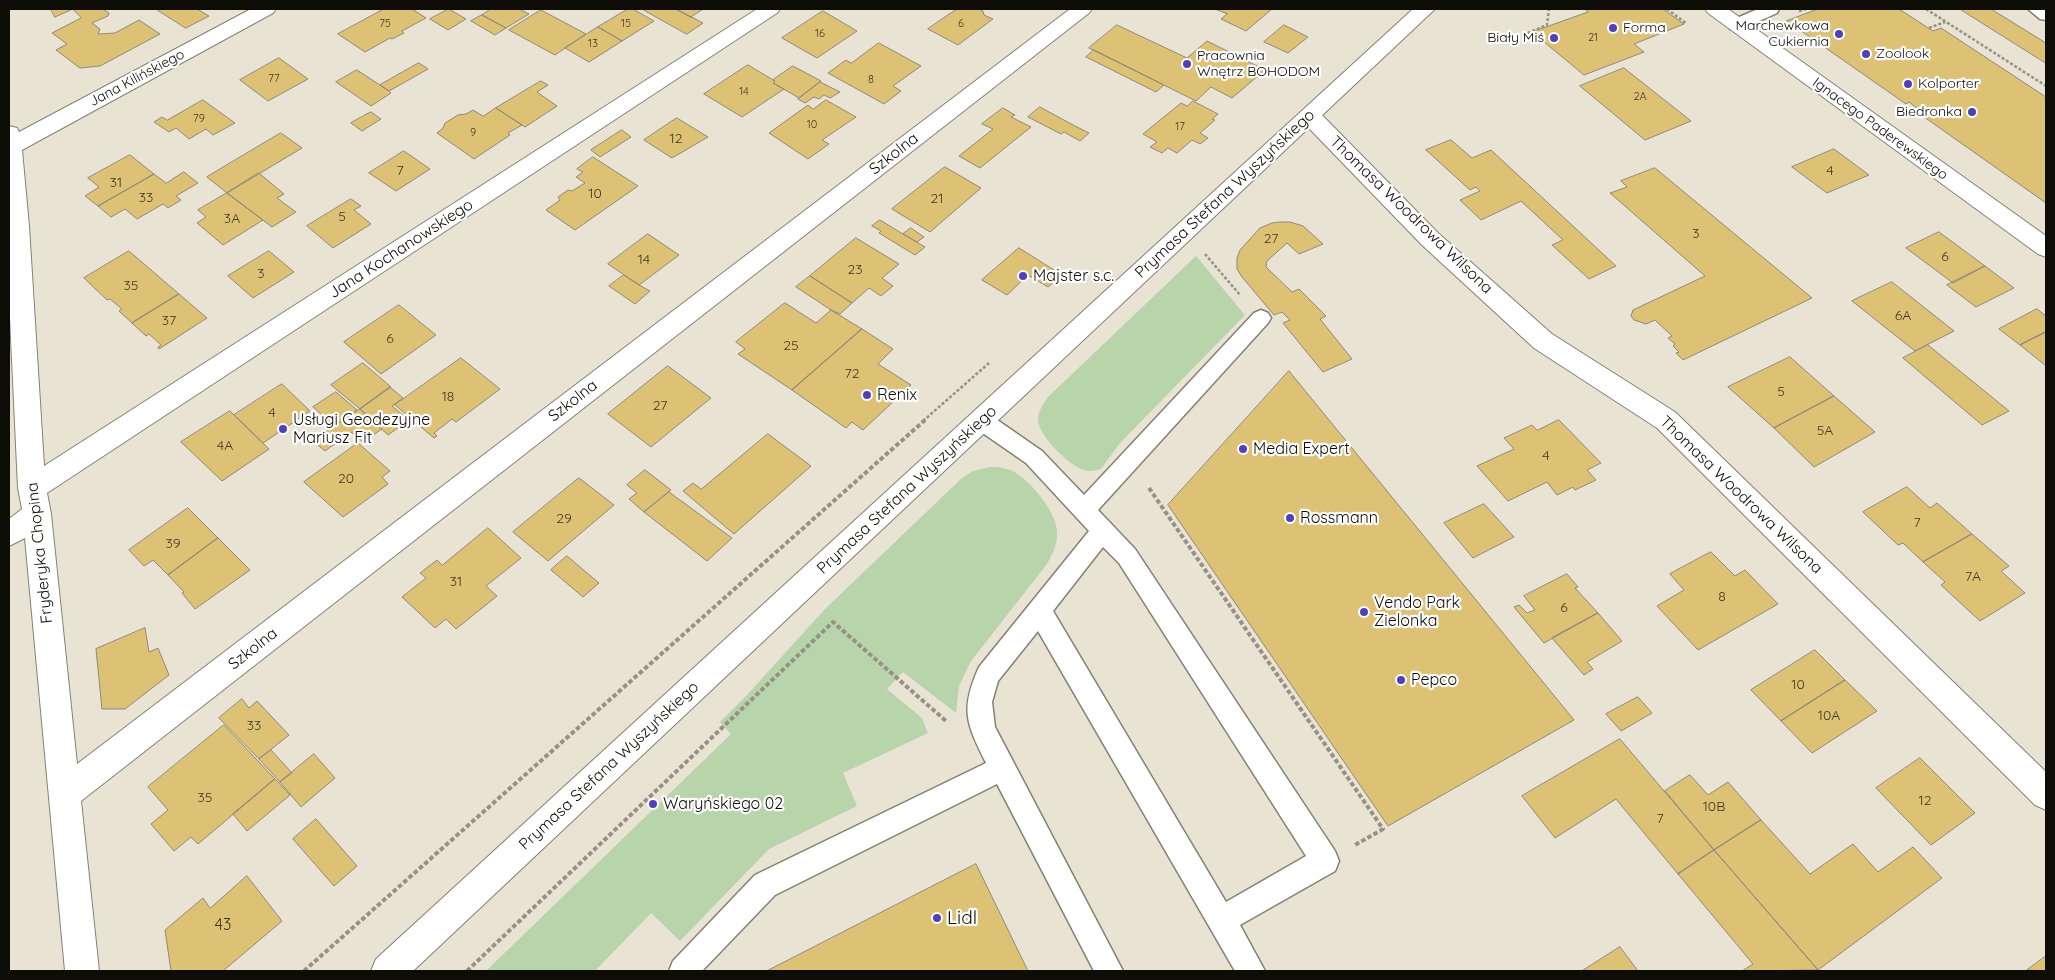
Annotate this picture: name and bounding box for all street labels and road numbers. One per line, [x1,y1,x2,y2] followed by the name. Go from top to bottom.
[87,46,187,110] street label: Jana Kilińskiego
[1809,74,1951,184] street label: Ignacego Paderewskiego
[1131,106,1319,282] street label: Prymasa Stefana Wyszyńskiego
[866,129,922,179] street label: Szkolna
[1326,132,1496,298] street label: Thomasa Woodrowa Wilsona
[325,195,477,303] street label: Jana Kochanowskiego
[545,376,601,426] street label: Szkolna
[813,402,1001,578] street label: Prymasa Stefana Wyszyńskiego
[1656,412,1826,578] street label: Thomasa Woodrowa Wilsona
[23,481,57,625] street label: Fryderyka Chopina
[225,624,281,674] street label: Szkolna
[515,678,703,854] street label: Prymasa Stefana Wyszyńskiego

